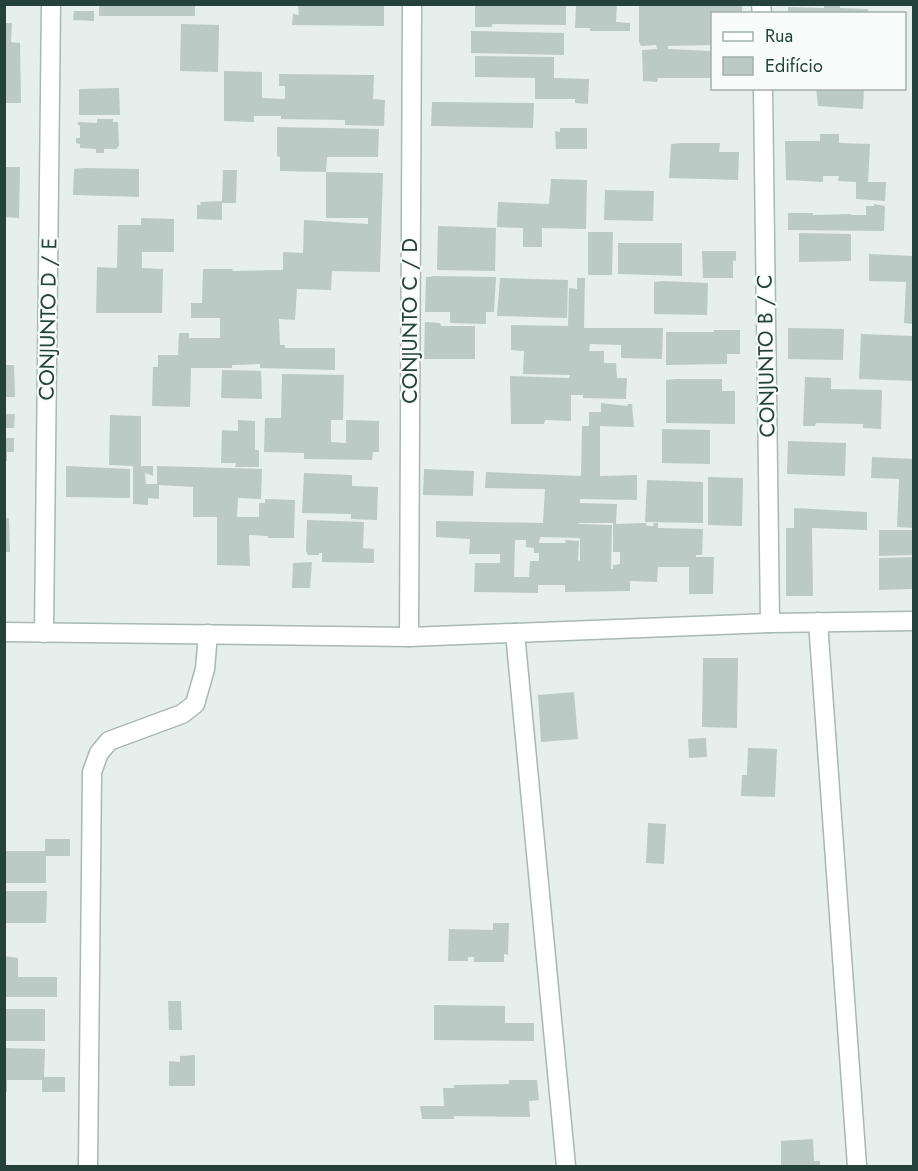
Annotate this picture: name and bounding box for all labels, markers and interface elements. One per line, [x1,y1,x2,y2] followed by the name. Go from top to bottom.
[711,12,906,90] legend
[765,23,793,49] text: Rua
[765,53,823,79] text: Edifício
[32,237,64,401] street label: CONJUNTO D / E
[395,238,425,404] street label: CONJUNTO C / D
[750,274,782,438] street label: CONJUNTO B / C

